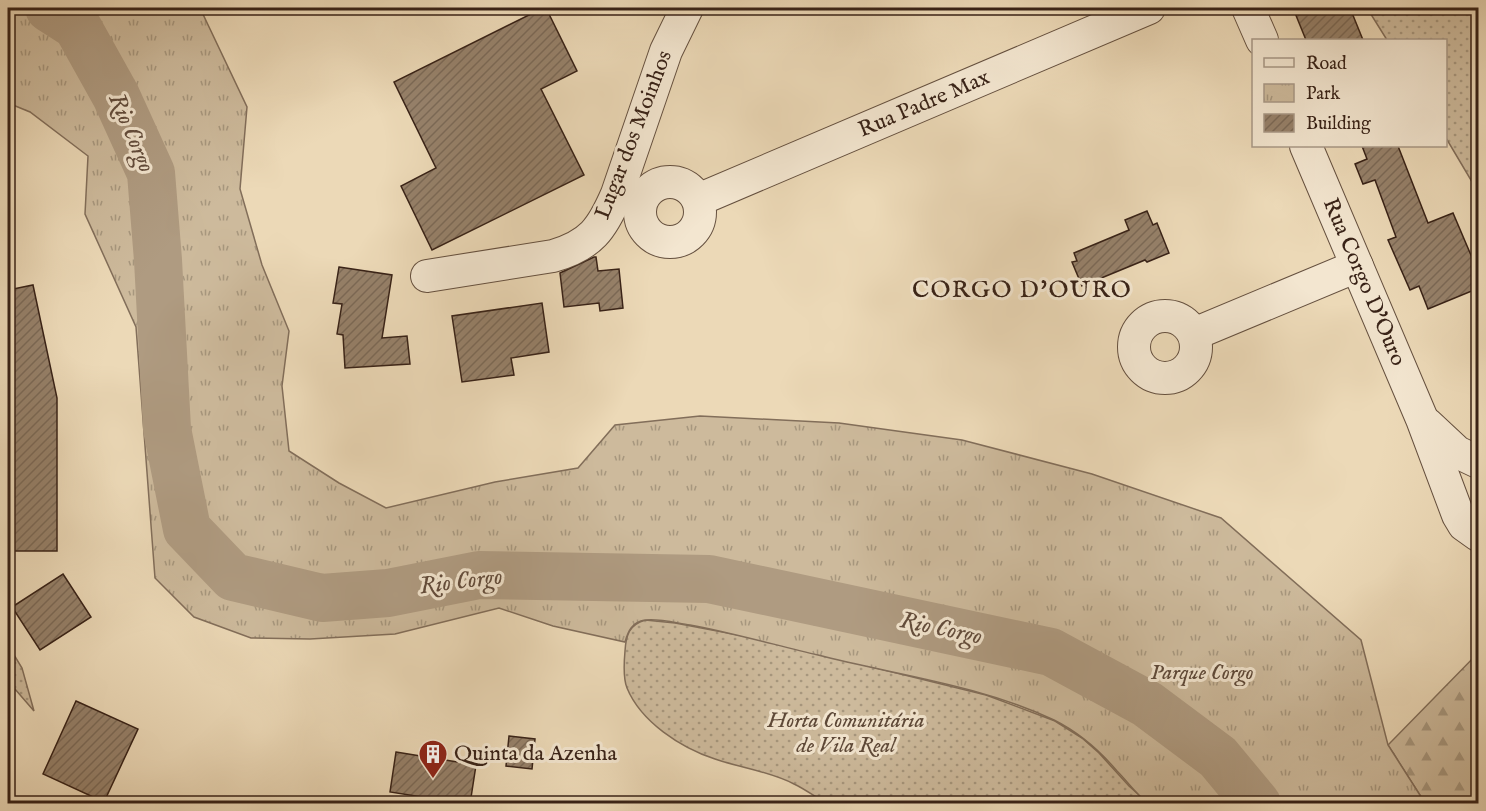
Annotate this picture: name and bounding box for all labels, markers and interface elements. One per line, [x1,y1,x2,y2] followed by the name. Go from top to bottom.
[1252,39,1447,147] legend
[589,47,679,223] street label: Lugar dos Moinhos
[1306,53,1347,76] text: Road
[854,64,994,144] street label: Rua Padre Max
[1306,83,1341,106] text: Park
[100,89,162,177] water label: Rio Corgo
[1306,113,1371,136] text: Building
[1316,194,1412,370] street label: Rua Corgo D'Ouro
[912,275,1132,306] district label: CORGO D'OURO
[418,562,504,602] water label: Rio Corgo
[897,605,985,653] water label: Rio Corgo
[1151,659,1253,687] park label: Parque Corgo
[767,707,925,760] park label: Horta Comunitária de Vila Real
[417,738,449,780] building icon: Quinta da Azenha
[454,740,617,768] place label: Quinta da Azenha

